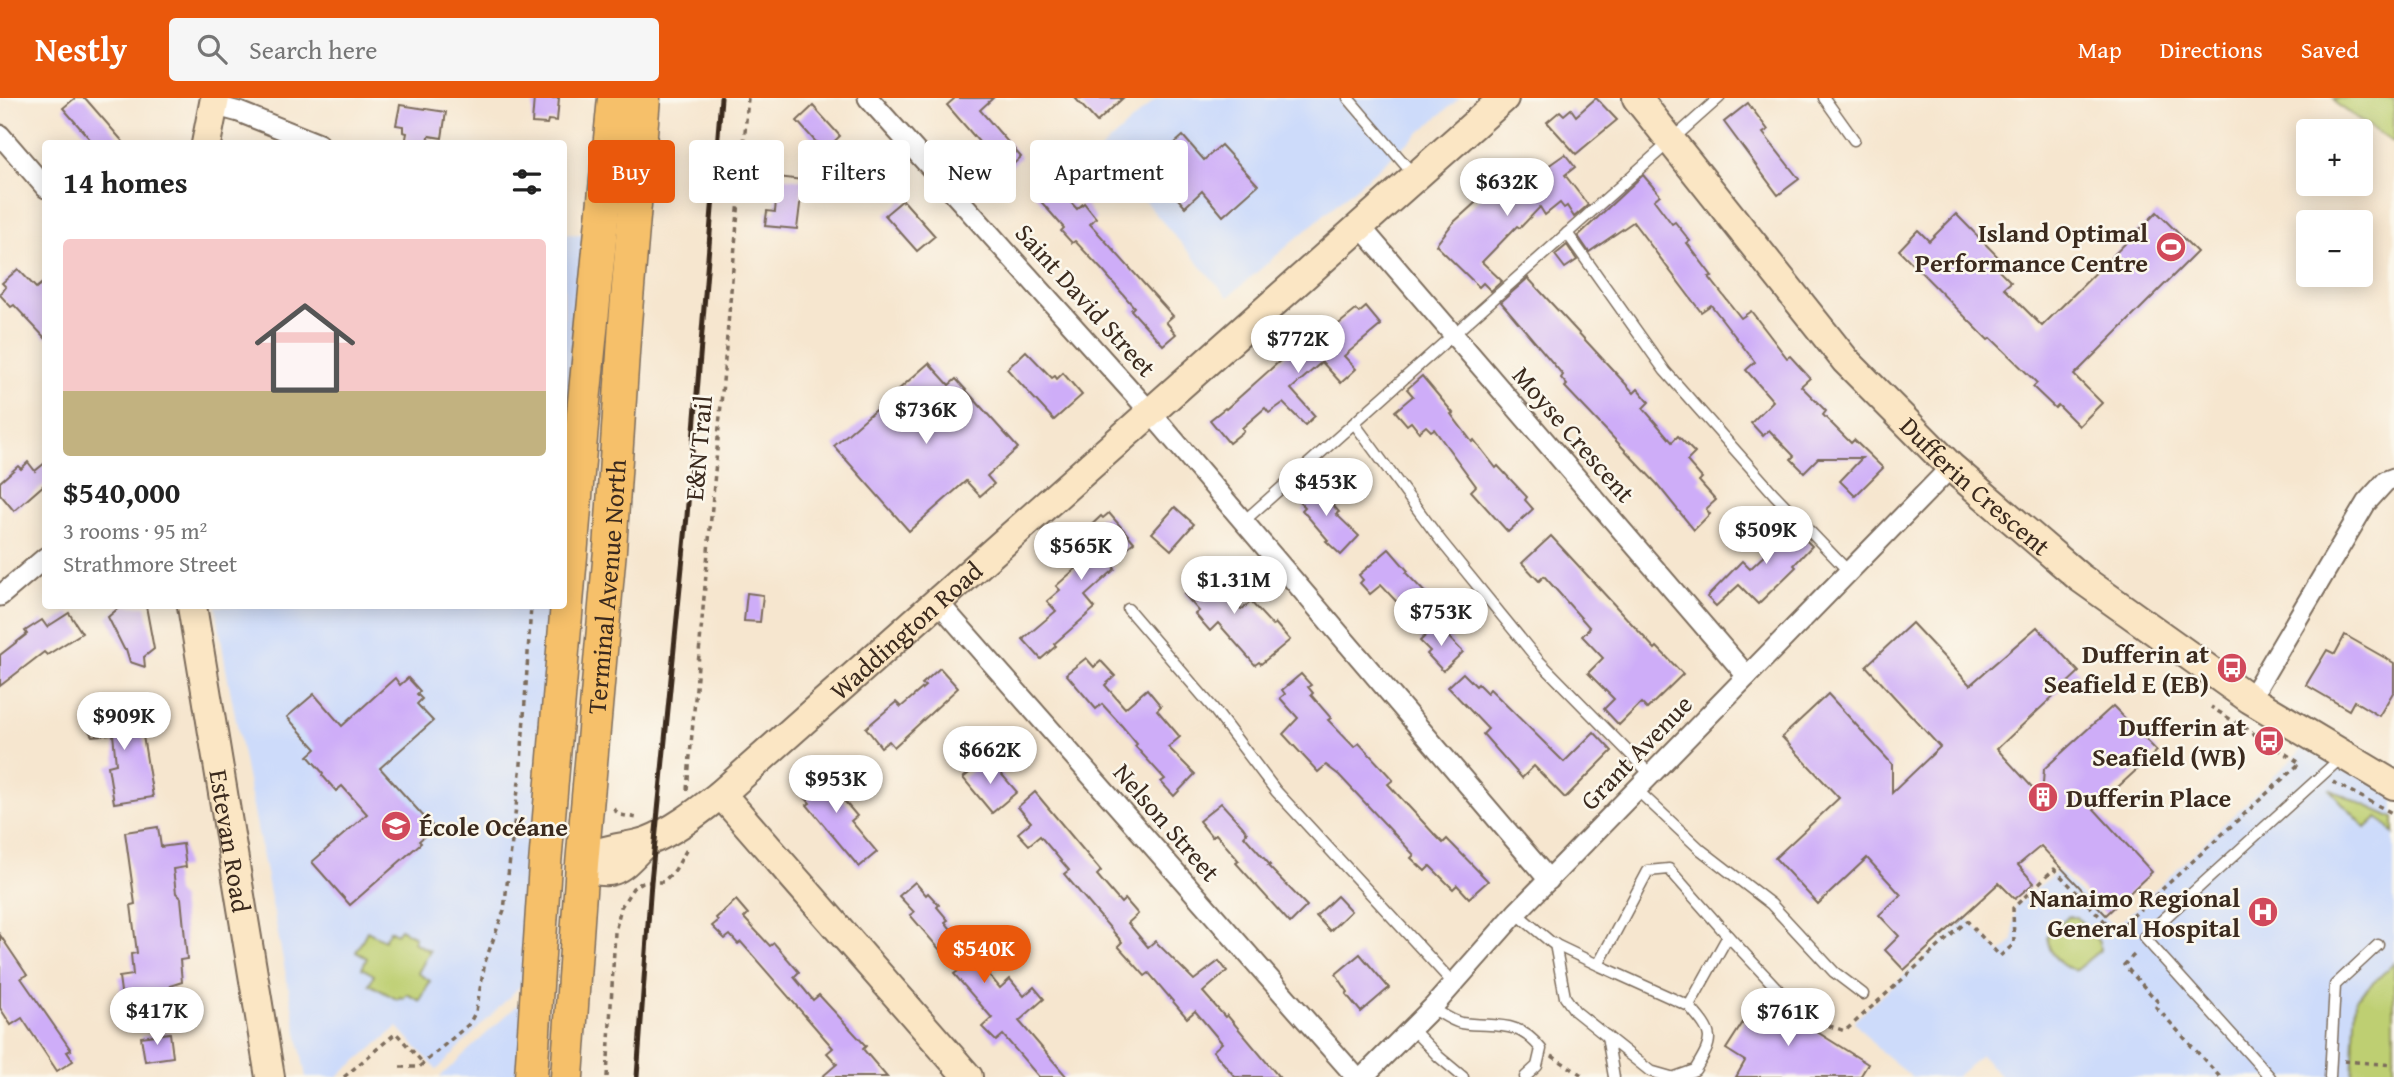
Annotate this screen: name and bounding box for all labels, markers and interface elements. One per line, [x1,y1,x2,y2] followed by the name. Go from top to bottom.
[169,18,659,81] search box
[35,25,127,73] text: Nestly
[193,30,231,68] icon: search
[249,30,377,69] text: Search here
[2078,32,2122,67] text: Map
[2160,32,2263,67] text: Directions
[2301,32,2359,67] text: Saved
[2296,119,2373,287] map controls
[2296,119,2373,196] button: +
[588,140,675,203] chip: Buy
[689,140,784,203] chip: Rent
[798,140,910,203] chip: Filters
[924,140,1016,203] chip: New
[1030,140,1188,203] chip: Apartment
[1458,158,1556,218] pin: $632K
[63,160,188,204] text: 14 homes
[508,163,546,201] icon: filters
[1476,164,1538,197] text: $632K
[2296,210,2373,287] button: −
[1915,213,2148,282] place label: Island Optimal Performance Centre
[1006,214,1166,386] street label: Saint David Street
[2154,230,2188,264] sports icon: Island Optimal Performance Centre
[242,285,368,411] icon: home
[1249,316,1347,375] pin: $772K
[1267,321,1329,354] text: $772K
[1503,357,1645,511] street label: Moyse Crescent
[877,386,975,446] pin: $736K
[895,392,957,425] text: $736K
[674,394,722,502] street label: E&N Trail
[1891,407,2060,564] street label: Dufferin Crescent
[576,458,635,716] street label: Terminal Avenue North
[1277,458,1375,518] pin: $453K
[1295,464,1357,497] text: $453K
[63,470,180,514] text: $540,000
[1717,506,1815,566] pin: $509K
[1735,512,1797,545] text: $509K
[63,514,207,547] text: 3 rooms · 95 m²
[1032,522,1130,582] pin: $565K
[1050,528,1112,561] text: $565K
[63,547,237,580] text: Strathmore Street
[820,551,991,709] street label: Waddington Road
[1177,556,1291,616] pin: $1.31M
[1197,562,1271,595] text: $1.31M
[1392,588,1490,648] pin: $753K
[1410,594,1472,627] text: $753K
[2044,634,2209,703] place label: Dufferin at Seafield E (EB)
[2215,651,2249,685] bus stop icon: Dufferin at Seafield E (EB)
[1571,685,1701,819] street label: Grant Avenue
[75,692,173,752] pin: $909K
[93,698,155,731] text: $909K
[2092,707,2246,776] place label: Dufferin at Seafield (WB)
[2252,724,2286,758] bus stop icon: Dufferin at Seafield (WB)
[941,726,1039,786] pin: $662K
[959,732,1021,765] text: $662K
[1104,754,1230,890] street label: Nelson Street
[787,756,885,815] pin: $953K
[805,761,867,794] text: $953K
[200,766,262,915] street label: Estevan Road
[2066,778,2231,817] place label: Dufferin Place
[2026,780,2060,814] building icon: Dufferin Place
[419,807,568,846] place label: École Océane
[379,809,413,843] school or university icon: École Océane
[2029,878,2240,947] place label: Nanaimo Regional General Hospital
[2246,895,2280,929] hospital icon: Nanaimo Regional General Hospital
[935,926,1033,985] pin: $540K
[953,931,1015,964] text: $540K
[108,988,206,1047] pin: $417K
[1739,988,1837,1048] pin: $761K
[126,993,188,1026] text: $417K
[1757,994,1819,1027] text: $761K

